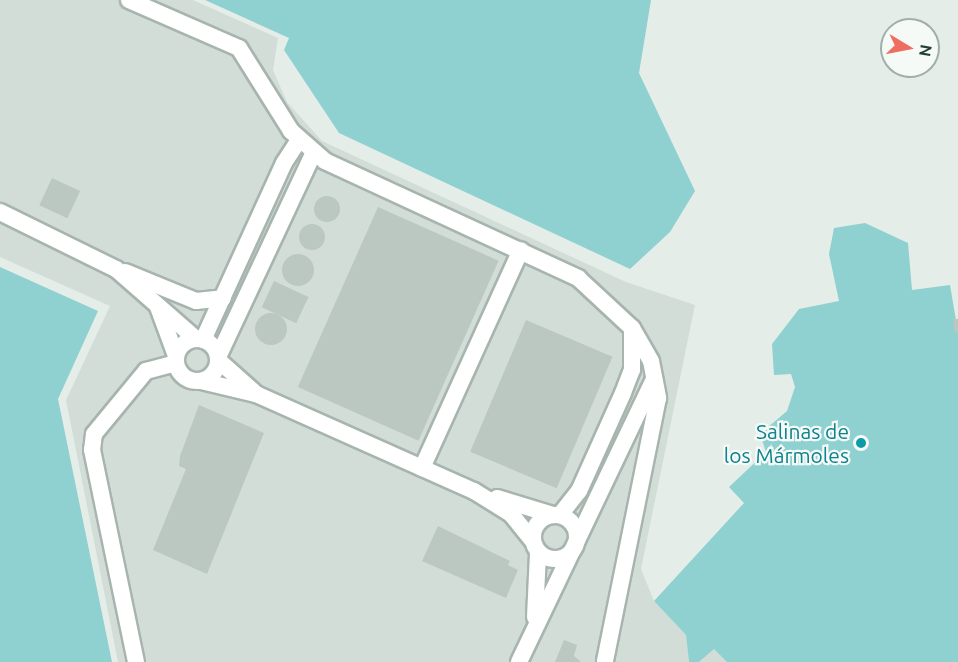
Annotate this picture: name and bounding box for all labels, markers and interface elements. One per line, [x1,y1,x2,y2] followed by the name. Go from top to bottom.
[880,18,940,78] north arrow
[916,43,936,58] text: N
[724,418,849,468] place label: Salinas de los Mármoles
[854,436,868,450] marker: Salinas de los Mármoles

